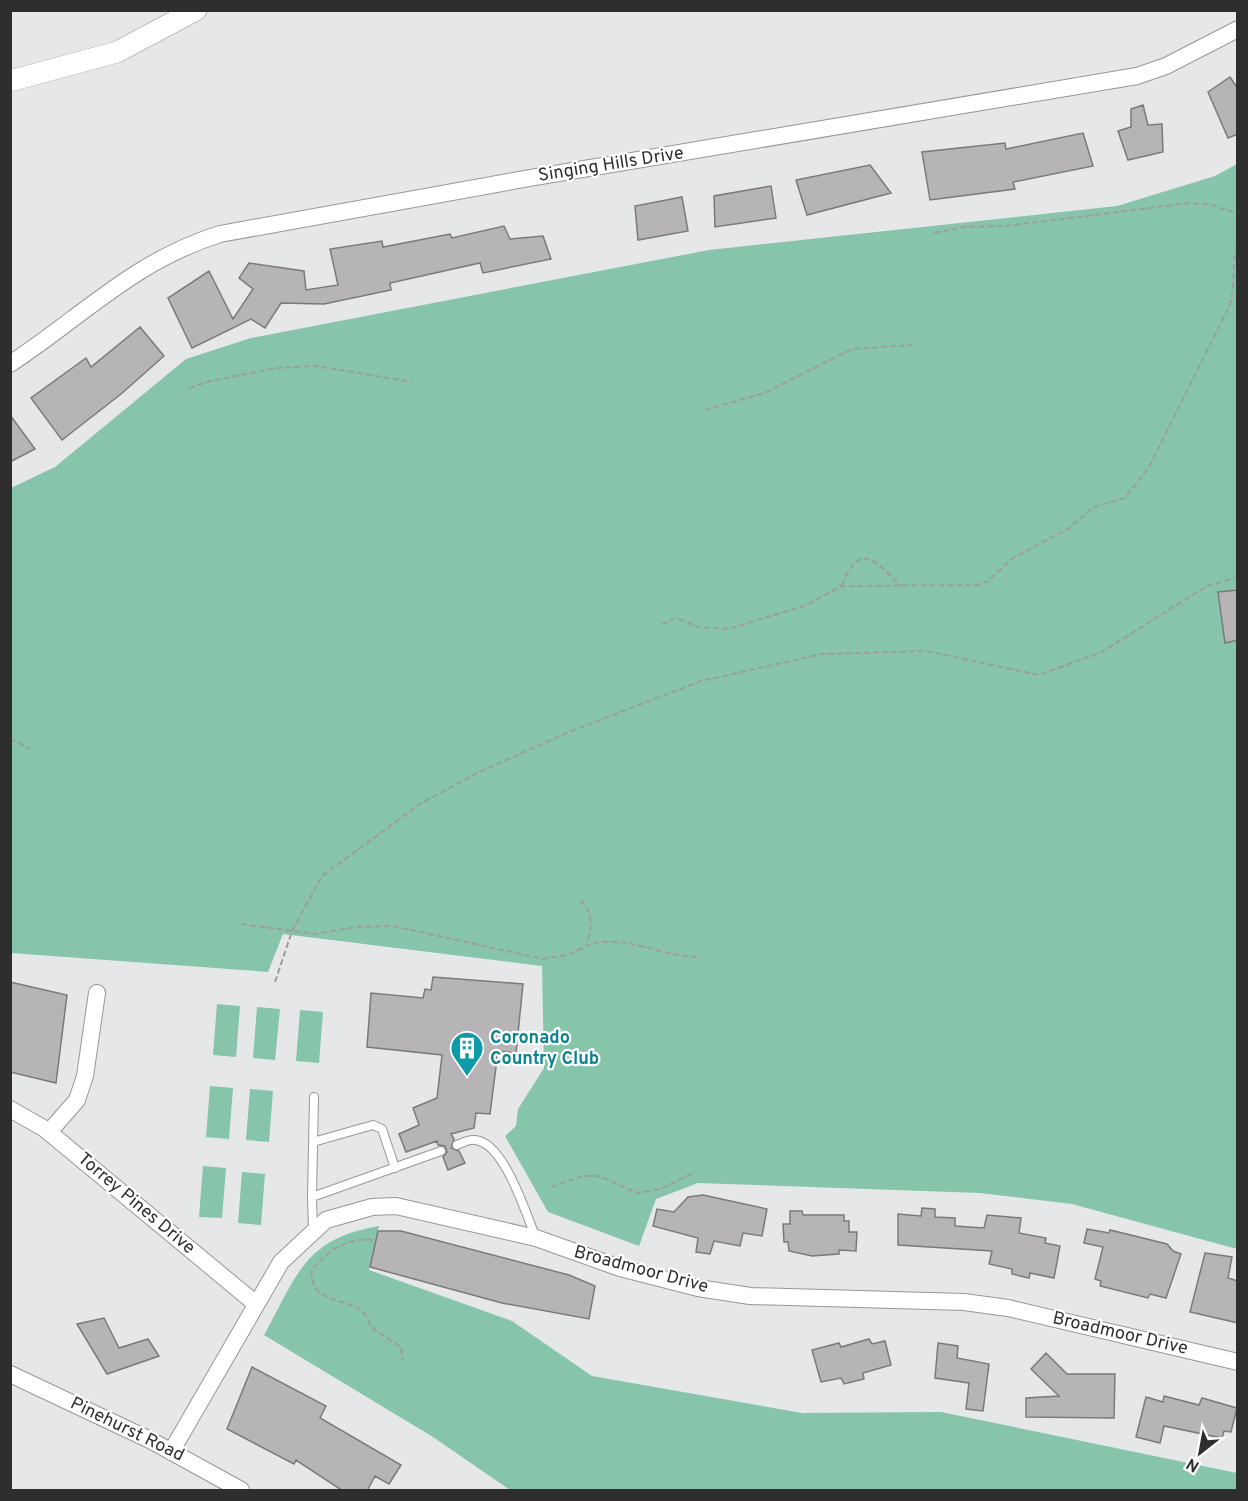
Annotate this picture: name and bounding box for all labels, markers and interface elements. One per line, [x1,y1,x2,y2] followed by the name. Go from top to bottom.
[537,142,685,188] street label: Singing Hills Drive
[490,1027,599,1071] place label: Coronado Country Club
[449,1030,485,1077] building icon: Coronado Country Club
[72,1148,200,1260] street label: Torrey Pines Drive
[571,1241,711,1299] street label: Broadmoor Drive
[1050,1307,1190,1361] street label: Broadmoor Drive
[66,1392,188,1468] street label: Pinehurst Road
[1170,1423,1230,1483] north arrow
[1183,1453,1203,1476] text: N

